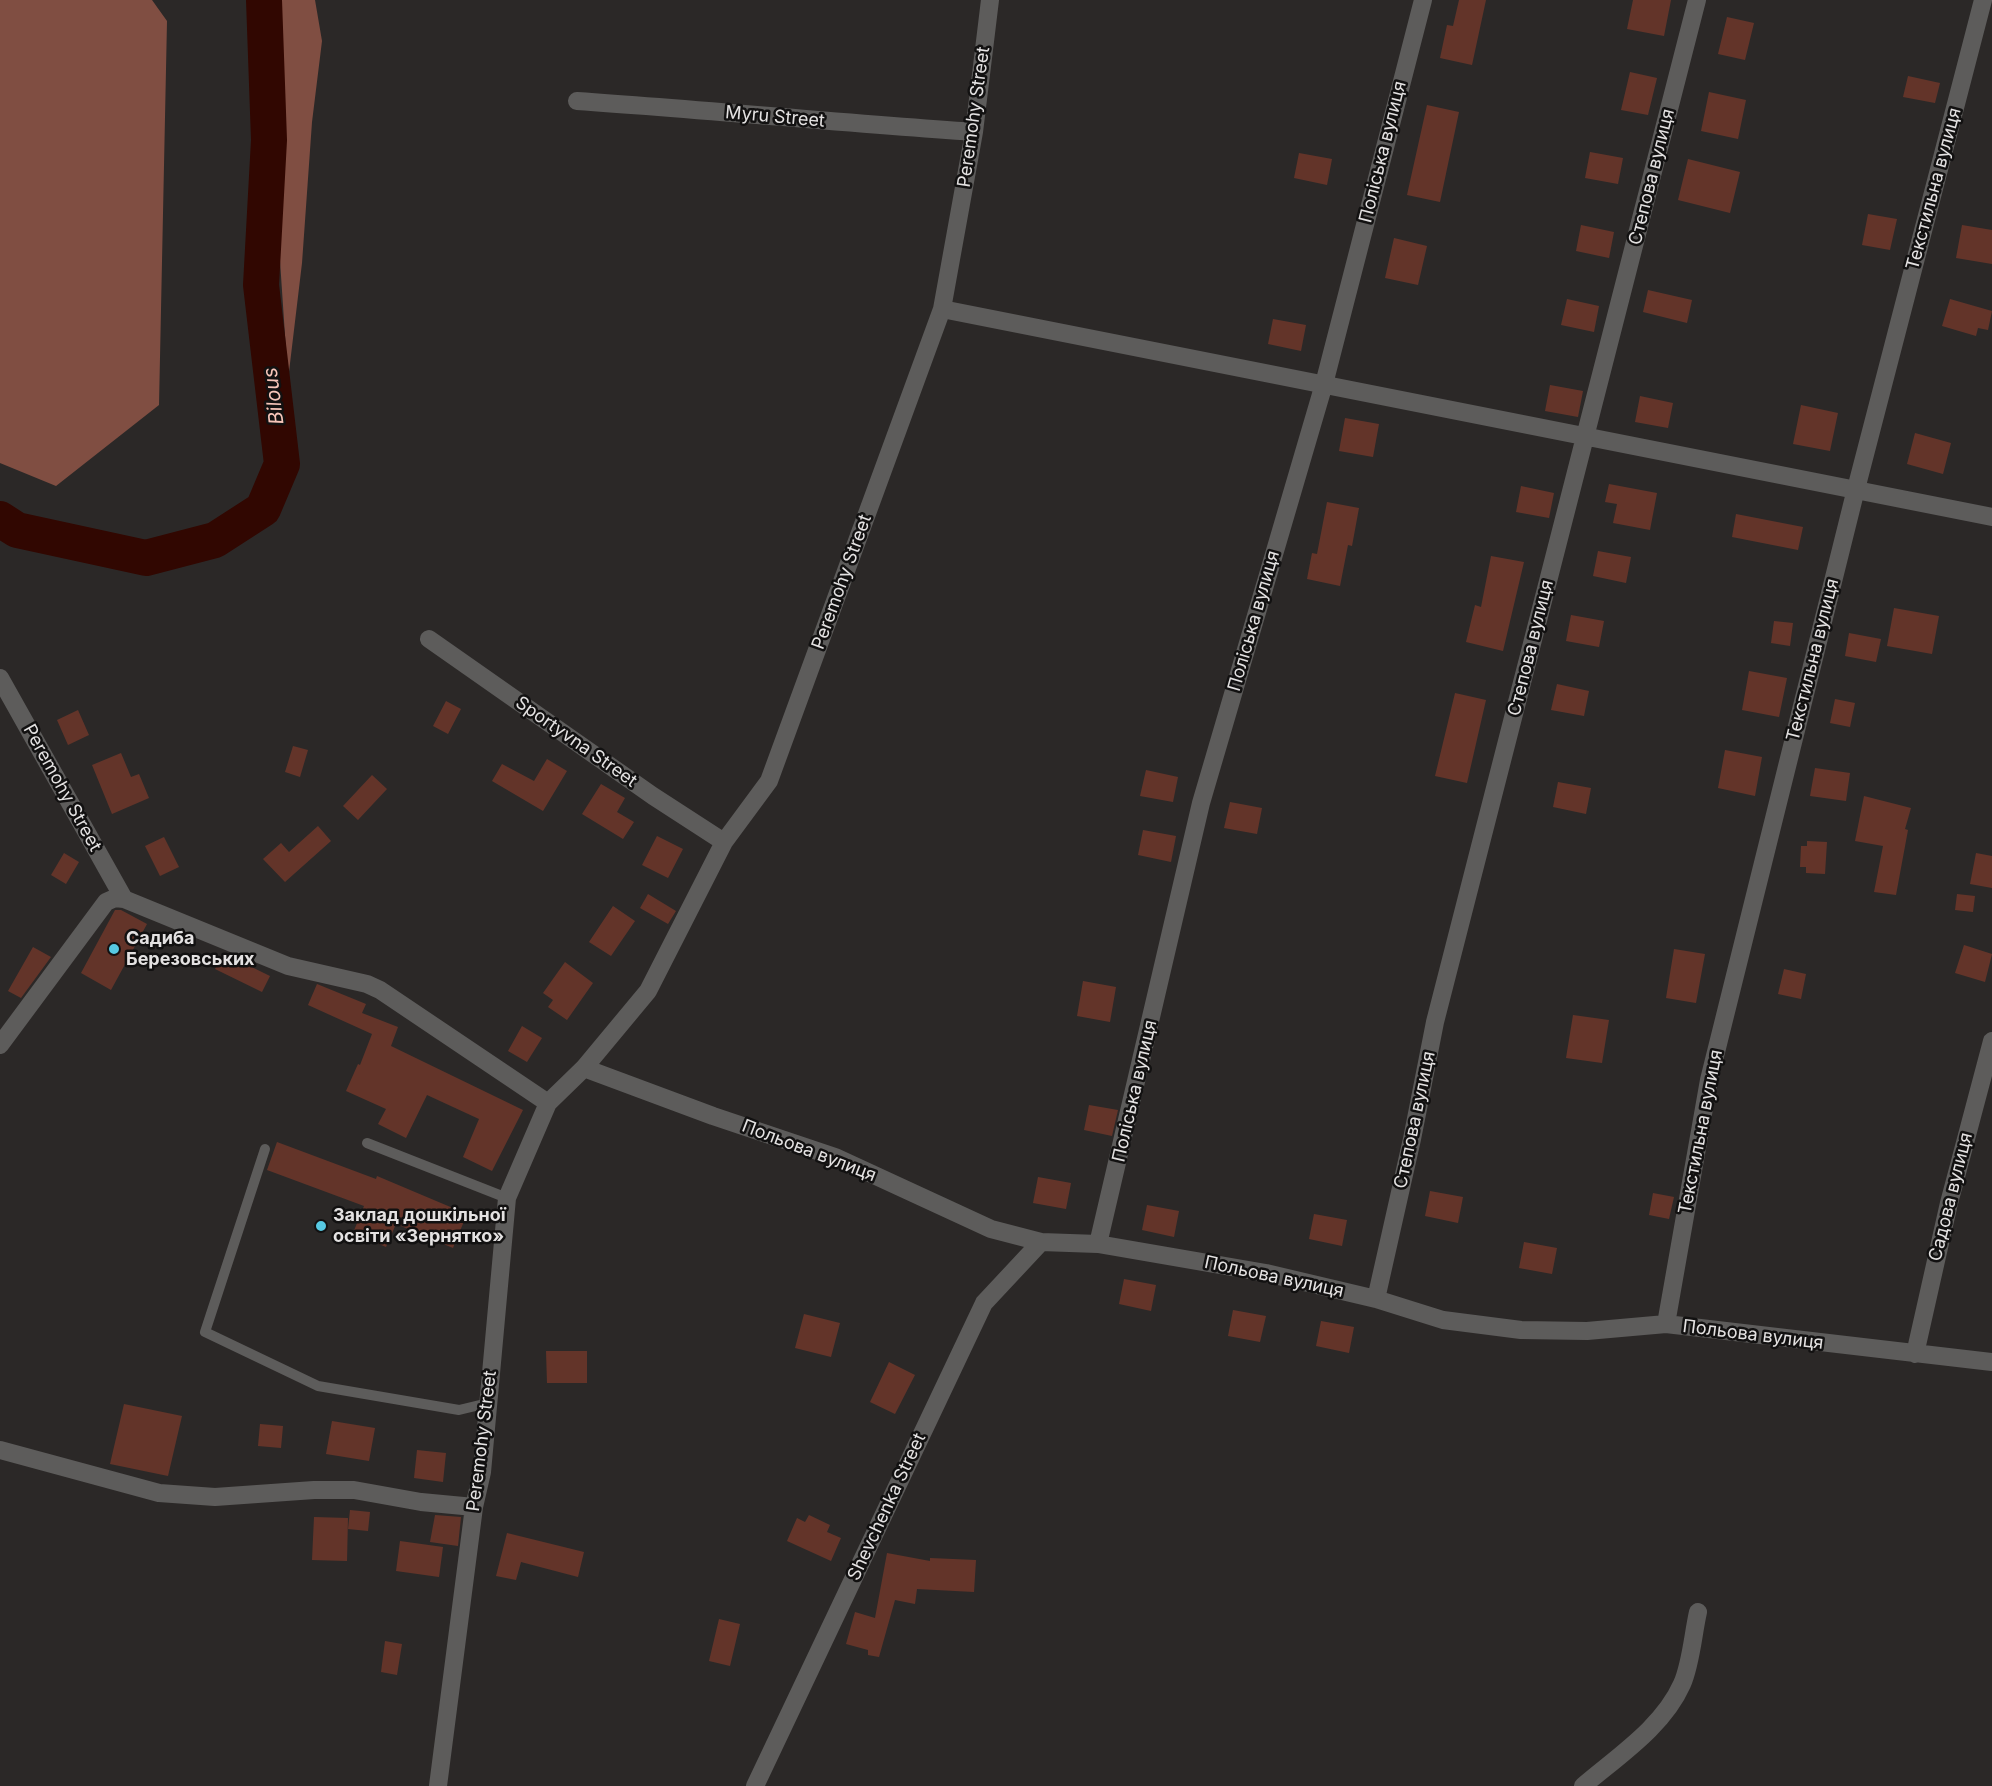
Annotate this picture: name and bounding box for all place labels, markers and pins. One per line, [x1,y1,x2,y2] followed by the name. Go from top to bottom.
[126,928,255,970] place label: Садиба Березовських
[107,942,121,956] marker: Садиба Березовських
[333,1205,506,1248] place label: Заклад дошкільної освіти «Зернятко»
[314,1219,328,1233] marker: Заклад дошкільної освіти «Зернятко»

